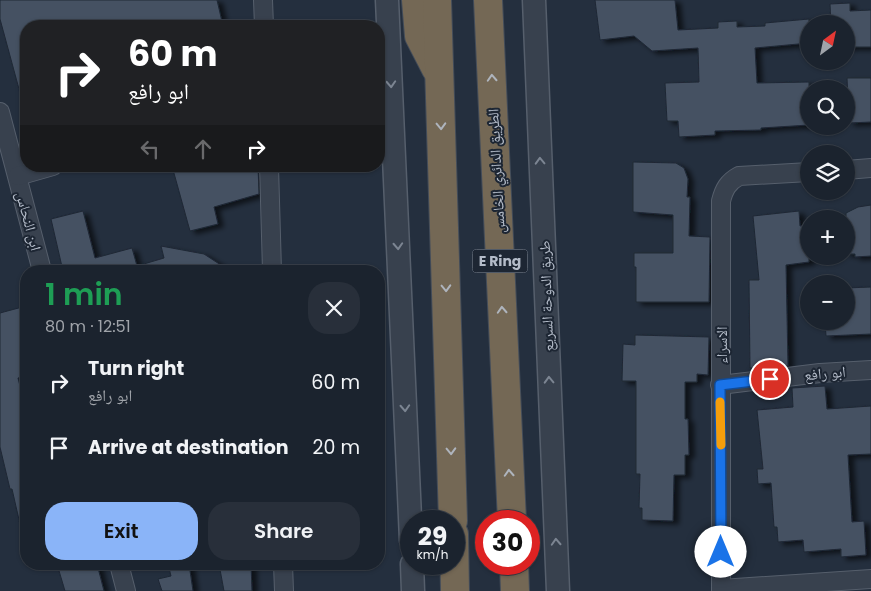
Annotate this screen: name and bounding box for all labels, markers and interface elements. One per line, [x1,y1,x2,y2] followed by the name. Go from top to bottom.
[800,15,855,70] north arrow
[800,15,855,330] map controls
[128,29,218,78] text: 60 m
[45,40,110,105] icon: right
[486,74,497,82] one-way arrow
[128,76,189,107] text: ابو رافع
[386,80,396,88] one-way arrow
[800,80,855,135] button: search
[482,108,512,234] street label: الطريق الدائري الخامس
[436,122,447,130] one-way arrow
[136,135,164,163] icon: left
[189,135,217,163] icon: ahead
[242,135,270,163] icon: right
[800,145,855,200] button: layers
[535,157,546,165] one-way arrow
[11,189,47,253] street label: ابن النحاس
[800,210,855,265] button: +
[534,240,558,352] street label: طريق الدوحة السريع
[393,242,404,250] one-way arrow
[472,250,528,272] road number: E Ring
[45,273,123,316] text: 1 min
[800,275,855,330] button: −
[308,282,360,334] button: close
[441,285,452,293] one-way arrow
[497,306,508,314] one-way arrow
[45,315,131,338] text: 80 m · 12:51
[711,326,732,364] street label: الاسراء
[88,355,184,382] text: Turn right
[749,358,791,400] pin
[803,361,847,385] street label: ابو رافع
[756,365,784,393] icon: arrive
[45,369,73,397] icon: right
[311,369,360,396] text: 60 m
[544,376,554,384] one-way arrow
[88,384,132,407] text: ابو رافع
[400,405,411,413] one-way arrow
[45,434,73,462] icon: arrive
[88,434,289,461] text: Arrive at destination
[312,434,360,461] text: 20 m
[446,448,456,455] one-way arrow
[504,468,515,476] one-way arrow
[45,502,198,560] button: Exit
[208,502,360,560] button: Share
[475,510,540,575] speed limit sign: 30
[418,519,447,554] text: 29
[694,525,746,577] position arrow
[550,538,561,546] one-way arrow
[417,546,448,563] text: km/h

